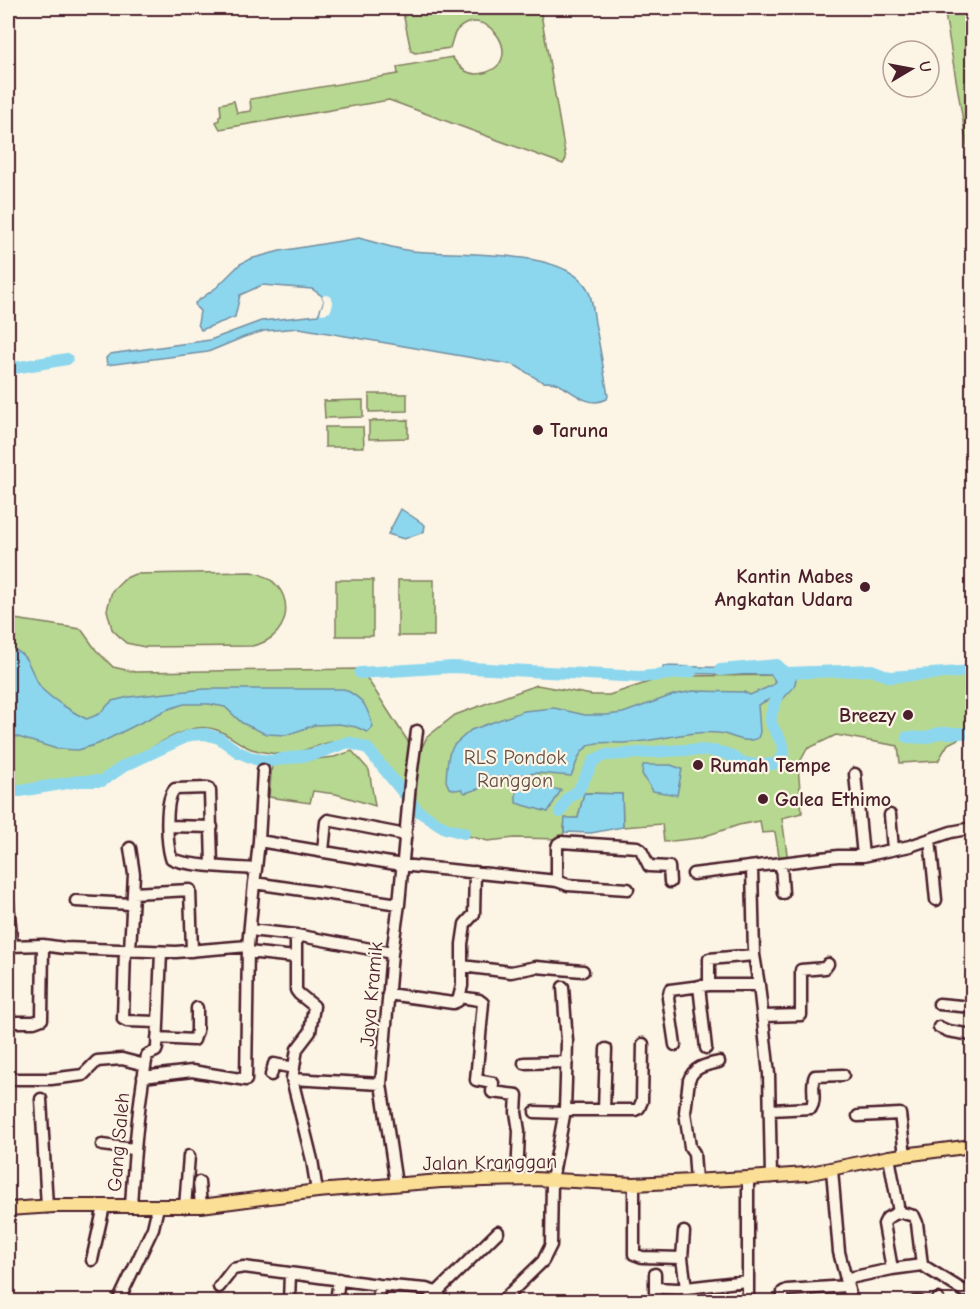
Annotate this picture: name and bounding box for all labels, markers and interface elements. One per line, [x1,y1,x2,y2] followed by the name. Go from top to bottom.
[881,39,941,99] north arrow
[915,60,935,73] text: U
[550,419,608,442] place label: Taruna
[531,423,545,437] marker: Taruna
[715,565,853,611] place label: Kantin Mabes Angkatan Udara
[858,580,872,594] marker: Kantin Mabes Angkatan Udara
[839,704,897,727] place label: Breezy
[901,708,915,722] marker: Breezy
[464,746,567,792] park label: RLS Pondok Ranggon
[710,754,831,777] place label: Rumah Tempe
[691,758,705,772] marker: Rumah Tempe
[775,788,891,811] place label: Galea Ethimo
[756,792,770,806] marker: Galea Ethimo
[355,940,388,1047] street label: Jaya Kramik
[103,1091,134,1193] street label: Gang Saleh
[423,1150,558,1175] street label: Jalan Kranggan

